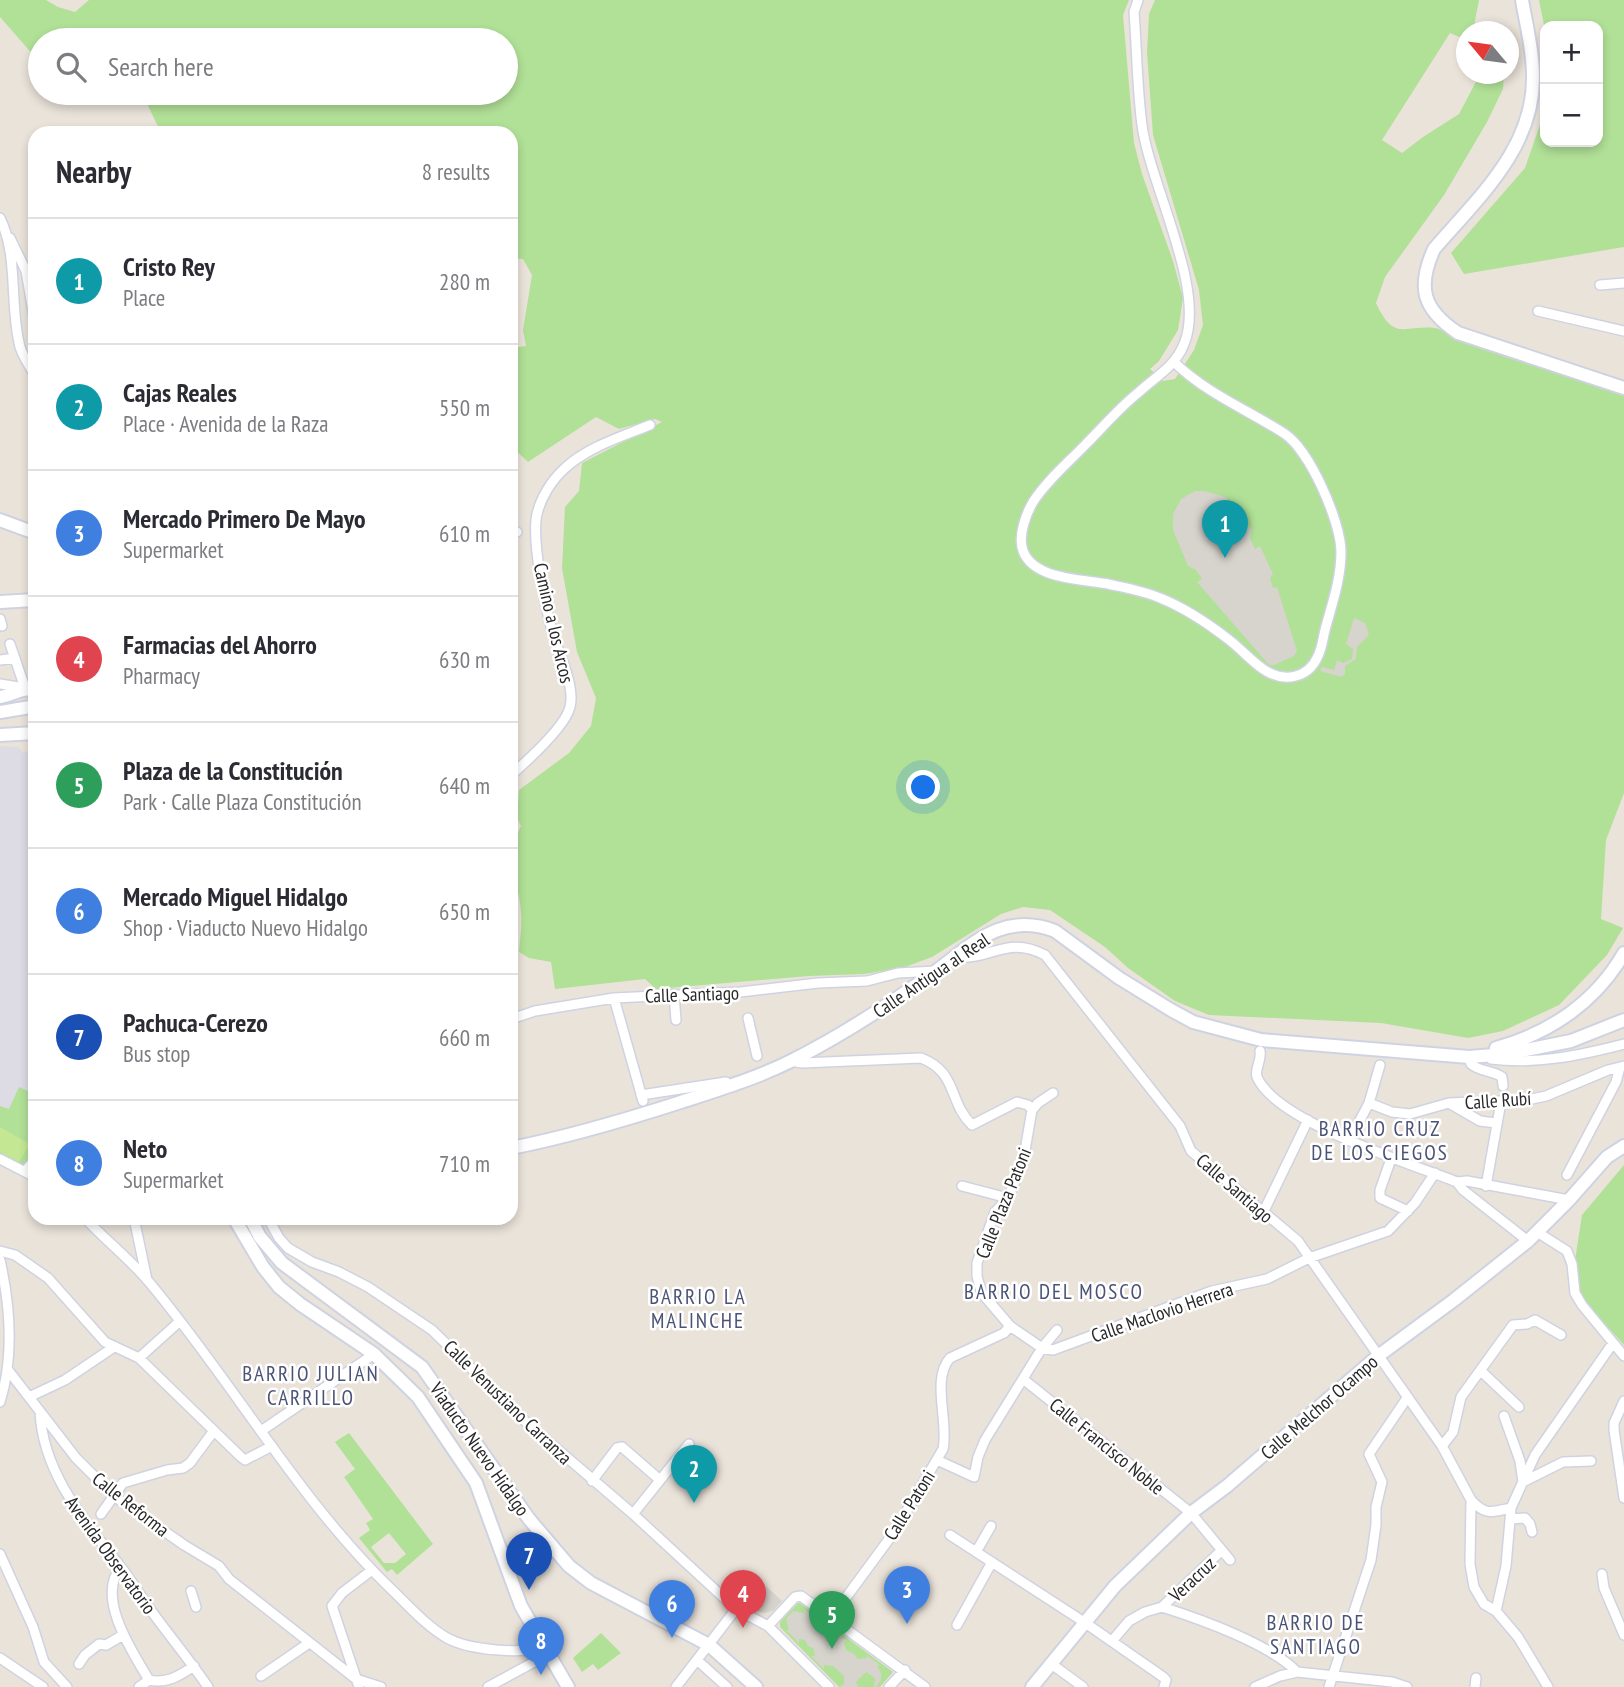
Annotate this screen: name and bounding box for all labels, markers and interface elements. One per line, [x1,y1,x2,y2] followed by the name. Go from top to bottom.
[1456,21,1519,84] north arrow
[1540,21,1603,147] map controls
[1540,21,1603,84] button: +
[28,28,518,105] search box
[52,48,90,86] icon: search
[108,50,214,83] text: Search here
[1540,84,1603,147] button: −
[56,152,131,191] text: Nearby
[422,157,490,186] text: 8 results
[123,250,215,283] text: Cristo Rey
[74,267,85,296] text: 1
[439,267,490,296] text: 280 m
[123,283,165,312] text: Place
[123,376,237,409] text: Cajas Reales
[74,393,85,422] text: 2
[439,393,490,422] text: 550 m
[123,409,328,438] text: Place · Avenida de la Raza
[1202,500,1248,558] pin: 1
[123,502,366,535] text: Mercado Primero De Mayo
[74,519,85,548] text: 3
[439,519,490,548] text: 610 m
[123,535,224,564] text: Supermarket
[529,561,579,685] street label: Camino a los Arcos
[123,628,317,661] text: Farmacias del Ahorro
[74,645,85,674] text: 4
[439,645,490,674] text: 630 m
[123,661,200,690] text: Pharmacy
[123,754,343,787] text: Plaza de la Constitución
[906,770,940,804] your location
[74,771,85,800] text: 5
[439,771,490,800] text: 640 m
[123,787,362,816] text: Park · Calle Plaza Constitución
[123,880,348,913] text: Mercado Miguel Hidalgo
[74,897,85,926] text: 6
[439,897,490,926] text: 650 m
[123,913,368,942] text: Shop · Viaducto Nuevo Hidalgo
[868,927,994,1023] street label: Calle Antigua al Real
[644,980,740,1008] street label: Calle Santiago
[123,1006,268,1039] text: Pachuca-Cerezo
[74,1023,85,1052] text: 7
[439,1023,490,1052] text: 660 m
[123,1039,190,1068] text: Bus stop
[1464,1086,1532,1114] street label: Calle Rubí
[1311,1115,1449,1166] district label: BARRIO CRUZ DE LOS CIEGOS
[123,1132,167,1165] text: Neto
[970,1144,1036,1262] street label: Calle Plaza Patoni
[1192,1148,1278,1228] street label: Calle Santiago
[74,1149,85,1178] text: 8
[439,1149,490,1178] text: 710 m
[123,1165,224,1194] text: Supermarket
[1088,1276,1236,1348] street label: Calle Maclovio Herrera
[964,1278,1144,1305] district label: BARRIO DEL MOSCO
[649,1283,747,1334] district label: BARRIO LA MALINCHE
[439,1335,577,1469] street label: Calle Venustiano Carranza
[1256,1350,1382,1464] street label: Calle Melchor Ocampo
[242,1360,380,1411] district label: BARRIO JULIAN CARRILLO
[424,1377,535,1520] street label: Viaducto Nuevo Hidalgo
[1045,1392,1169,1500] street label: Calle Francisco Noble
[671,1445,717,1503] pin: 2
[878,1465,940,1545] street label: Calle Patoni
[88,1466,174,1542] street label: Calle Reforma
[60,1491,162,1619] street label: Avenida Observatorio
[506,1532,552,1590] pin: 7
[1163,1551,1221,1607] street label: Veracruz
[884,1566,930,1624] pin: 3
[720,1570,766,1628] pin: 4
[649,1580,695,1638] pin: 6
[809,1591,855,1649] pin: 5
[1267,1609,1365,1660] district label: BARRIO DE SANTIAGO
[518,1617,564,1675] pin: 8

